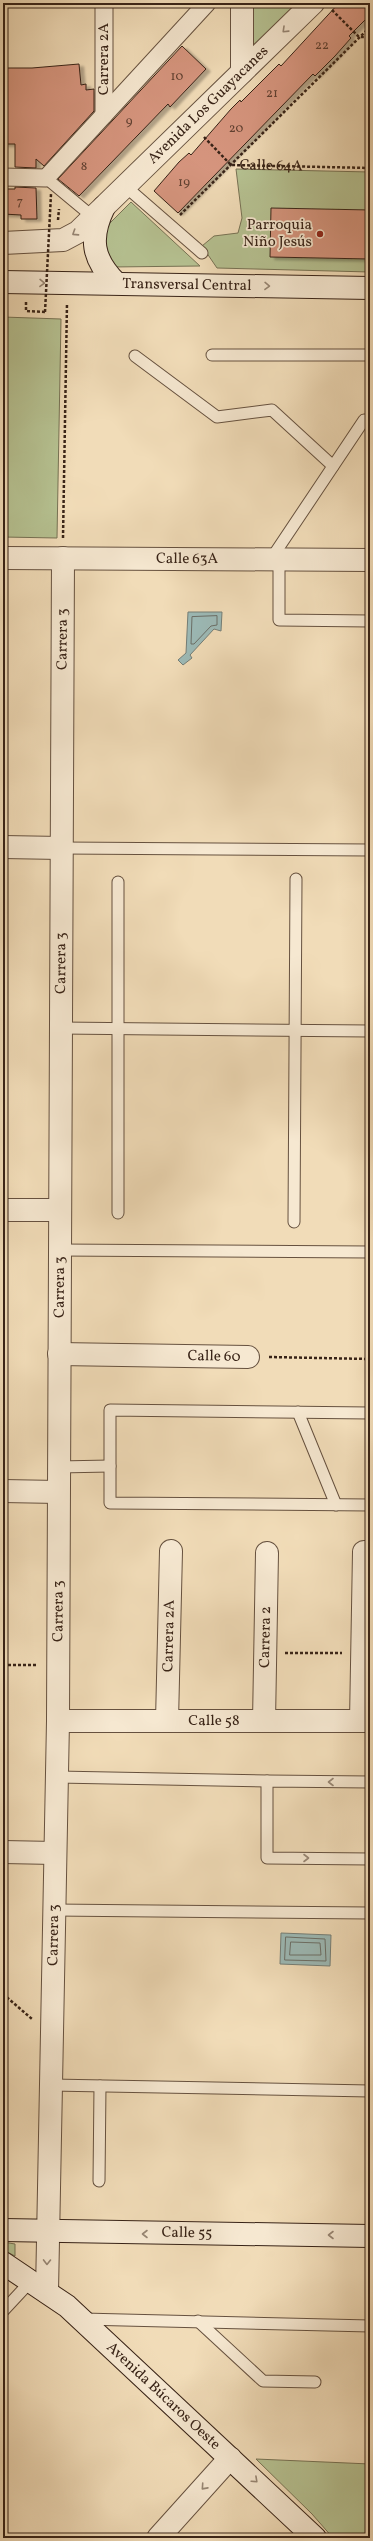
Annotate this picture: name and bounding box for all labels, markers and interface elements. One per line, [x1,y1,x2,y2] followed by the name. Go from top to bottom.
[94,22,115,95] street label: Carrera 2A
[282,25,290,33] one-way arrow
[315,37,329,55] house number: 22
[143,41,274,169] street label: Avenida Los Guayacanes
[171,68,184,86] house number: 10
[266,85,278,103] house number: 21
[126,113,133,131] house number: 9
[229,120,244,138] house number: 20
[239,155,303,177] street label: Calle 64A
[81,158,87,176] house number: 8
[178,174,190,192] house number: 19
[17,193,23,211] house number: 7
[243,215,312,253] place label: Parroquia Niño Jesús
[72,228,79,235] one-way arrow
[315,229,325,239] marker: Parroquia Niño Jesús
[122,273,252,297] street label: Transversal Central
[39,279,45,287] one-way arrow
[264,282,270,290] one-way arrow
[156,548,219,570] street label: Calle 63A
[52,608,73,670] street label: Carrera 3
[51,932,72,994] street label: Carrera 3
[49,1256,70,1318] street label: Carrera 3
[187,1346,241,1367] street label: Calle 60
[48,1580,69,1642] street label: Carrera 3
[158,1599,180,1672] street label: Carrera 2A
[254,1606,277,1668] street label: Carrera 2
[188,1711,240,1732] street label: Calle 58
[328,1778,334,1786] one-way arrow
[303,1854,309,1862] one-way arrow
[43,1904,65,1966] street label: Carrera 3
[161,2222,213,2244] street label: Calle 55
[142,2230,148,2238] one-way arrow
[328,2231,334,2239] one-way arrow
[43,2259,52,2265] one-way arrow
[102,2337,225,2455] street label: Avenida Búcaros Oeste
[250,2476,258,2483] one-way arrow
[202,2482,209,2490] one-way arrow

